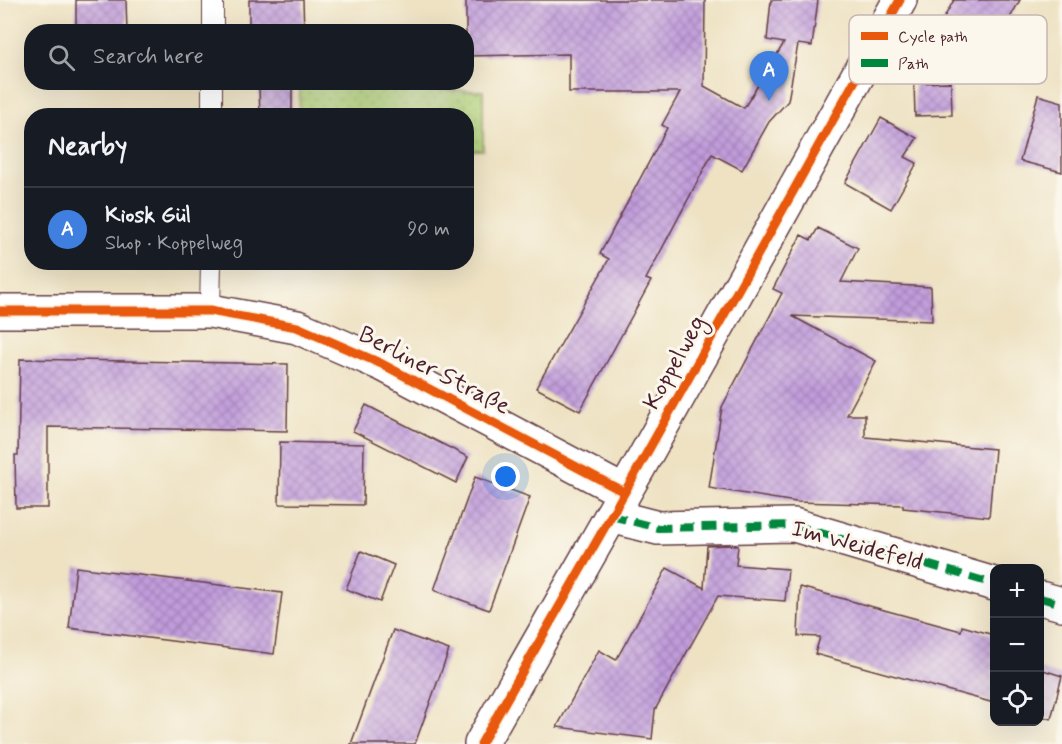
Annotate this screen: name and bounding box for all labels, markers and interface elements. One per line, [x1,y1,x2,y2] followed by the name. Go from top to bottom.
[849,15,1047,84] legend
[24,24,474,90] search box
[898,27,968,48] text: Cycle path
[45,41,78,74] icon: search
[93,43,204,71] text: Search here
[750,51,788,101] pin: A
[898,54,929,75] text: Path
[48,130,127,164] text: Nearby
[105,202,191,230] text: Kiosk Gül
[61,216,74,243] text: A
[407,216,450,243] text: 90 m
[105,230,243,257] text: Shop · Koppelweg
[636,310,715,417] street label: Koppelweg
[353,319,515,423] street label: Berliner Straße
[491,462,520,491] your location
[788,514,926,578] street label: Im Weidefeld
[990,564,1044,726] map controls
[990,564,1044,618] button: +
[990,618,1044,672] button: −
[990,672,1044,726] button: locate

